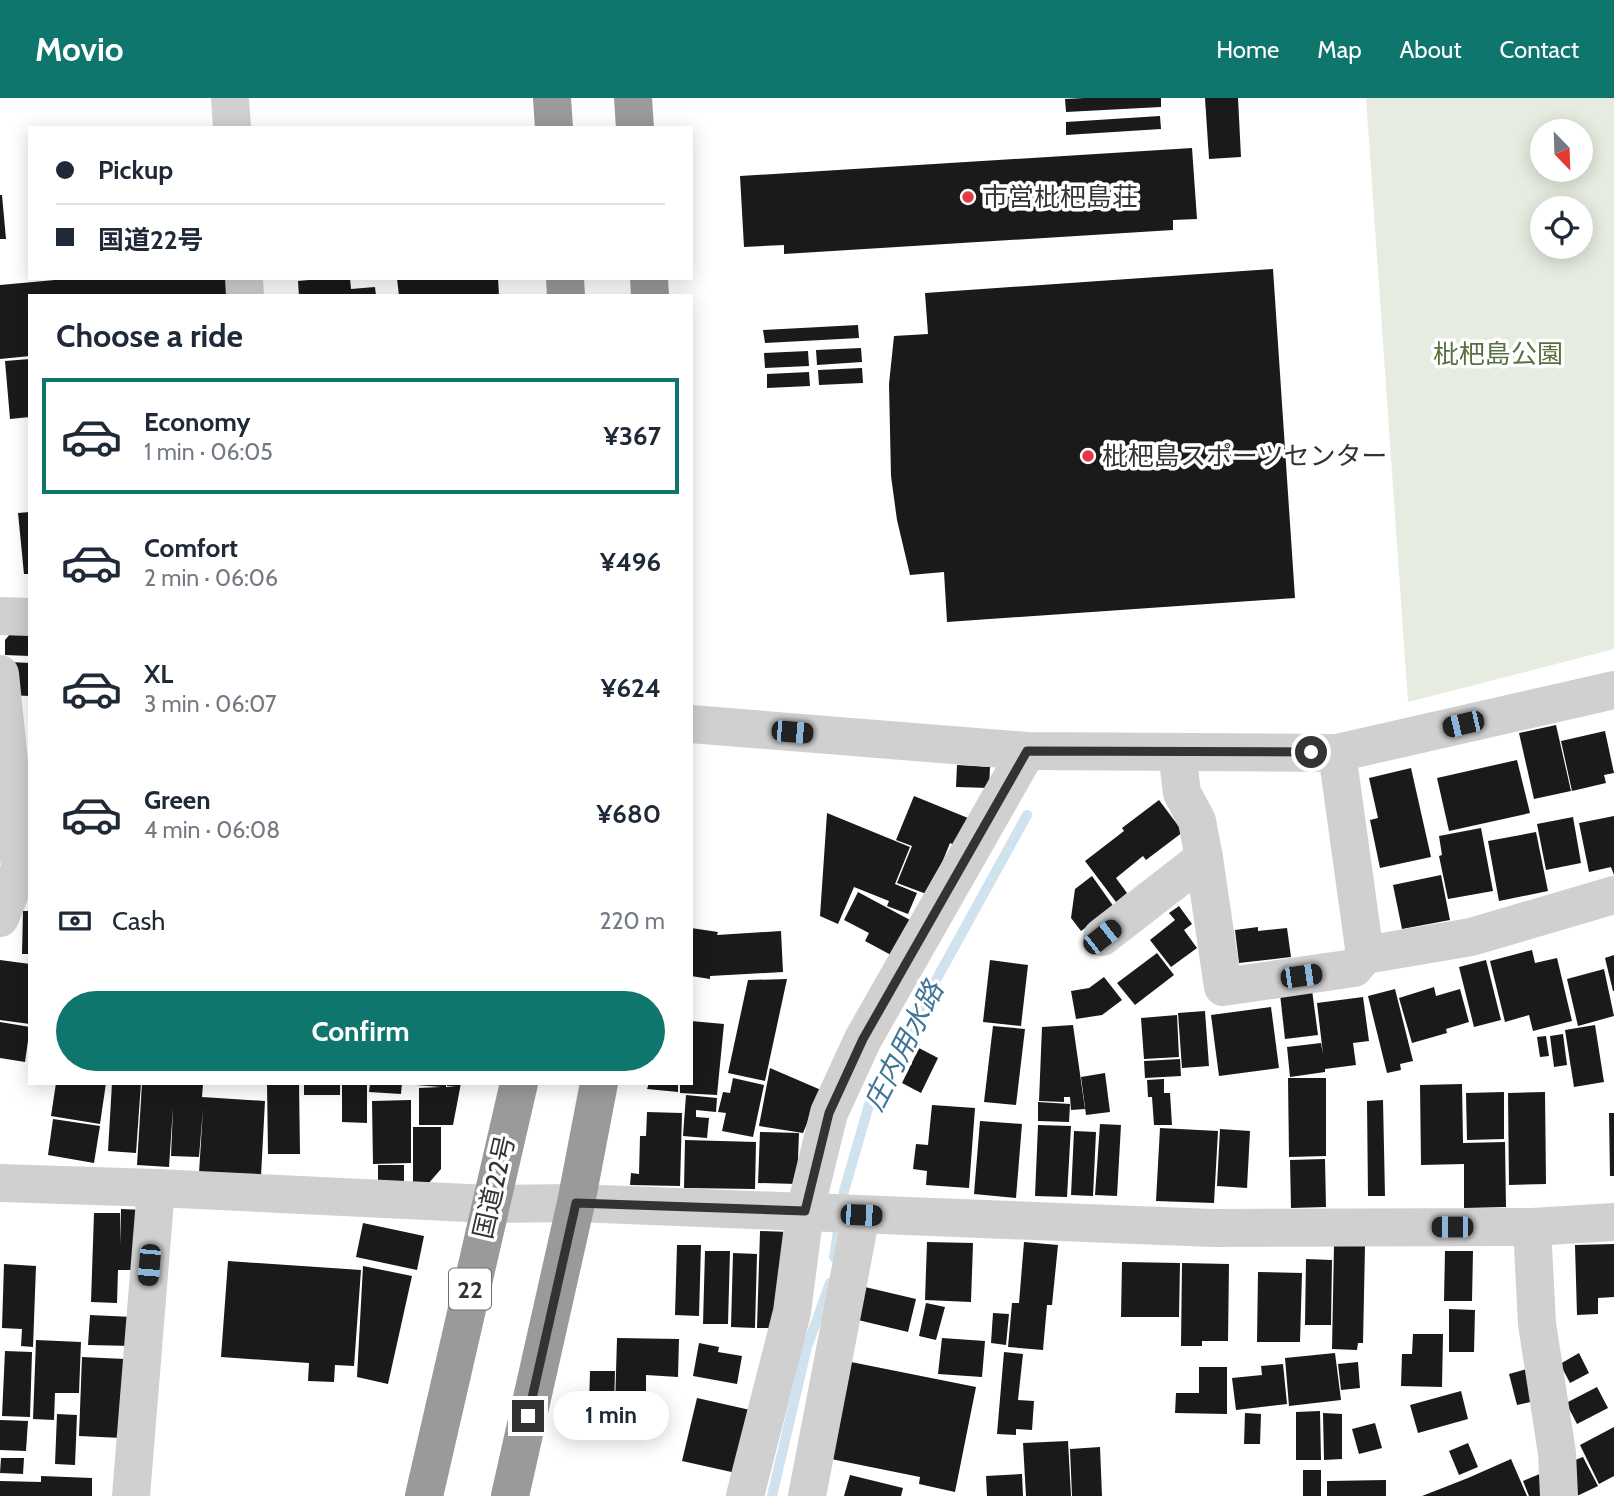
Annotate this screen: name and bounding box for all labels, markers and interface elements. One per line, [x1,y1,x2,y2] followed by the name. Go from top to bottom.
[35,29,124,69] text: Movio
[1216,35,1279,64] text: Home
[1317,35,1362,64] text: Map
[1400,35,1462,64] text: About
[1500,35,1579,64] text: Contact
[1530,119,1592,182] north arrow
[1530,119,1593,259] map controls
[98,154,173,186] text: Pickup
[982,181,1138,213] place label: 市営枇杷島荘
[960,189,976,205] marker: 市営枇杷島荘
[1530,196,1593,259] button: locate
[98,224,204,256] text: 国道22号
[56,316,243,355] text: Choose a ride
[1433,338,1563,370] park label: 枇杷島公園
[60,405,123,468] icon: car
[144,406,250,438] text: Economy
[603,420,661,452] text: ¥367
[144,438,273,466] text: 1 min · 06:05
[1102,440,1387,472] place label: 枇杷島スポーツセンター
[1080,448,1096,464] marker: 枇杷島スポーツセンター
[60,531,123,594] icon: car
[144,532,238,564] text: Comfort
[600,546,661,578] text: ¥496
[144,564,278,592] text: 2 min · 06:06
[60,657,123,720] icon: car
[144,658,173,690] text: XL
[601,672,661,704] text: ¥624
[144,690,277,718] text: 3 min · 06:07
[1441,709,1486,739] car
[771,720,814,744] car
[1295,736,1327,768] route start
[60,783,123,846] icon: car
[144,784,211,816] text: Green
[597,798,661,830] text: ¥680
[144,816,280,844] text: 4 min · 06:08
[56,902,94,940] icon: cash
[112,905,165,937] text: Cash
[599,907,665,935] text: 220 m
[1079,916,1126,958] car
[1279,963,1324,989] car
[856,974,951,1116] water label: 庄内用水路
[56,991,665,1071] button: Confirm
[467,1132,521,1242] street label: 国道22号
[840,1204,883,1226] car
[1432,1217,1474,1238] car
[137,1243,162,1287] car
[449,1268,491,1310] road number: 22
[552,1392,668,1440] callout: 1 min
[512,1400,544,1432] route end
[585,1401,637,1429] text: 1 min

